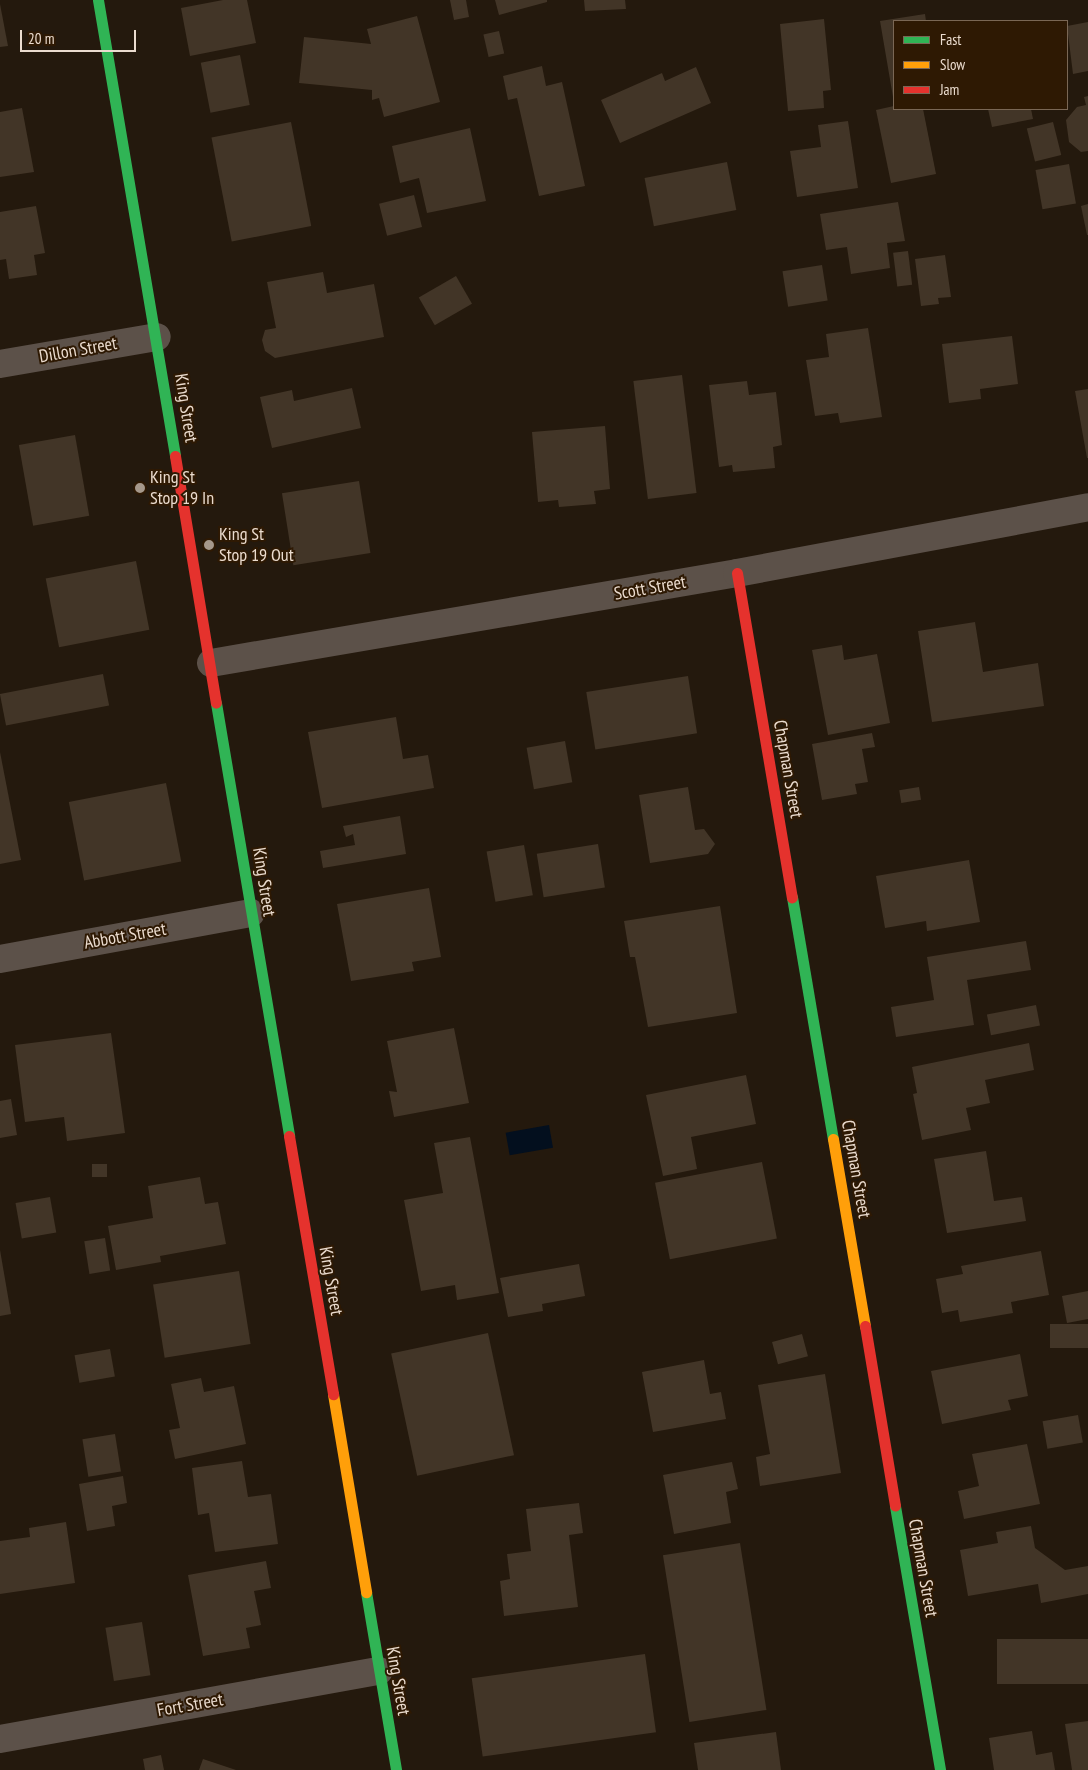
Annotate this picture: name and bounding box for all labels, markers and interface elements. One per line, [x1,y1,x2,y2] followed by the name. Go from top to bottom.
[22,20,139,52] scale bar
[893,20,1068,110] legend
[28,29,54,48] text: 20 m
[940,30,961,49] text: Fast
[940,55,965,74] text: Slow
[940,80,959,99] text: Jam
[37,333,119,367] street label: Dillon Street
[170,372,202,444] street label: King Street
[150,467,214,509] place label: King St Stop 19 In
[134,482,146,494] marker: King St Stop 19 In
[219,524,294,566] place label: King St Stop 19 Out
[203,539,215,551] marker: King St Stop 19 Out
[612,571,688,605] street label: Scott Street
[769,718,807,820] street label: Chapman Street
[248,846,280,918] street label: King Street
[82,918,168,954] street label: Abbott Street
[837,1118,875,1220] street label: Chapman Street
[314,1245,348,1317] street label: King Street
[904,1517,942,1619] street label: Chapman Street
[381,1645,415,1717] street label: King Street
[155,1689,225,1721] street label: Fort Street

